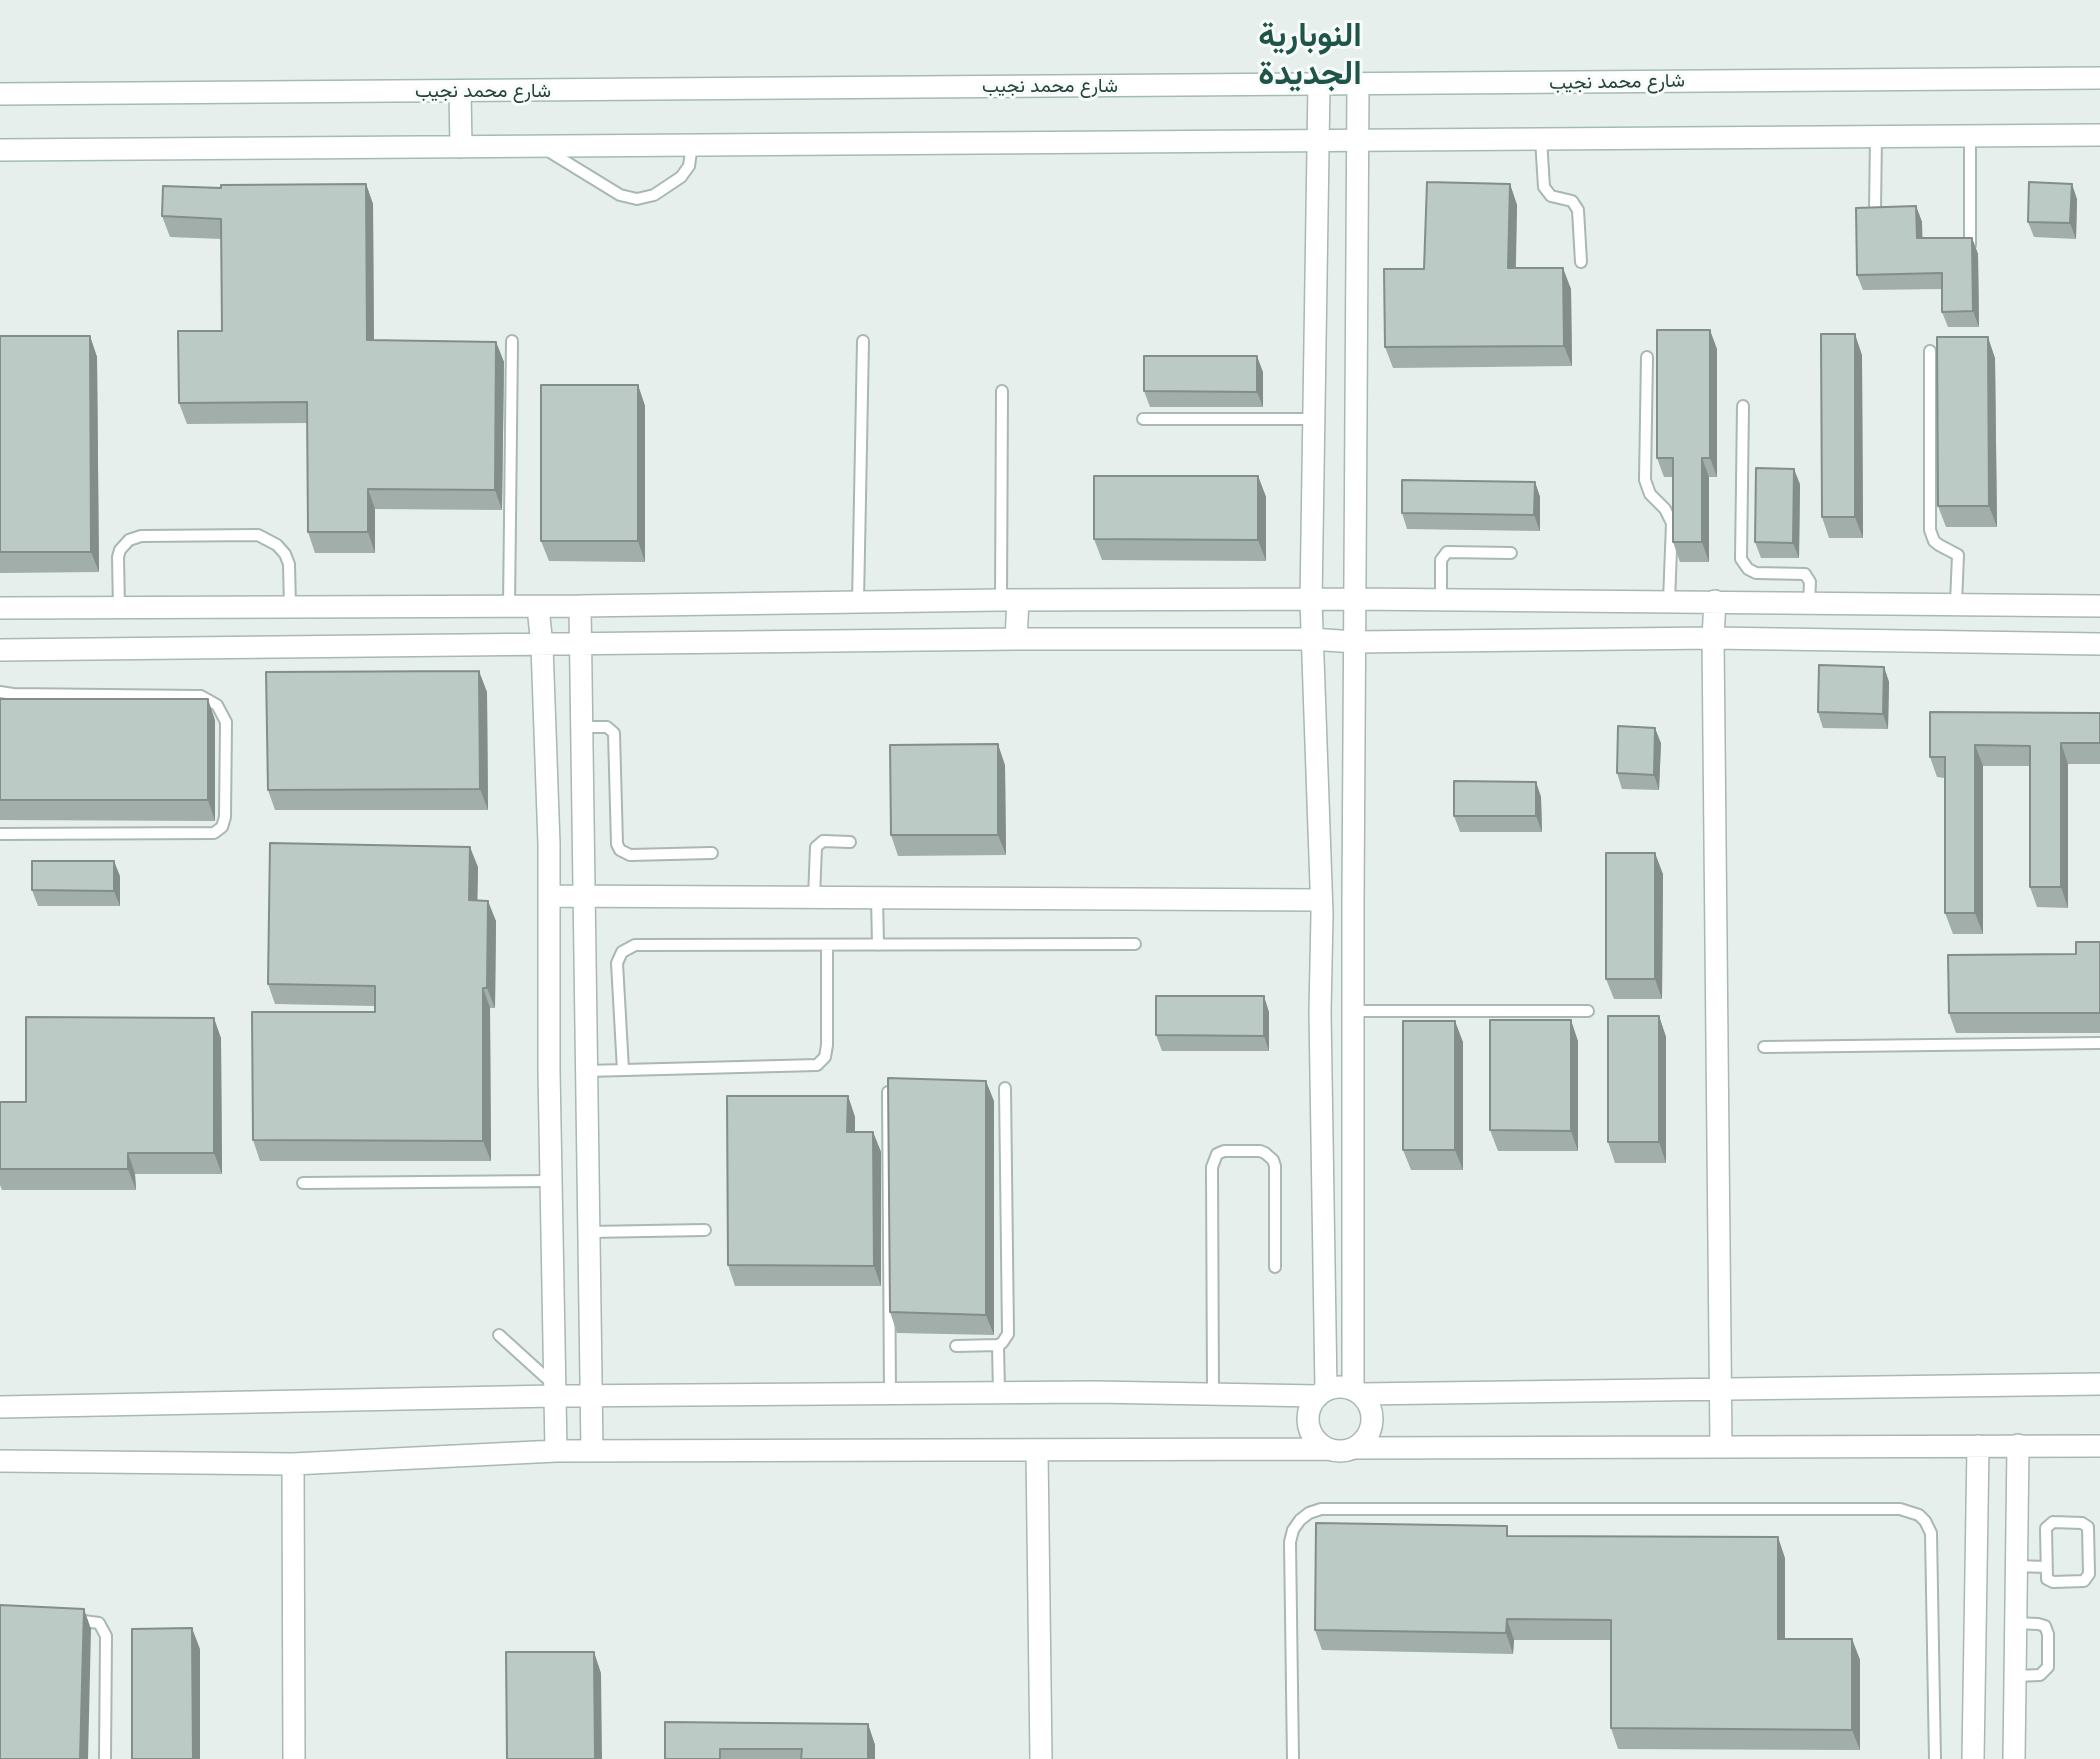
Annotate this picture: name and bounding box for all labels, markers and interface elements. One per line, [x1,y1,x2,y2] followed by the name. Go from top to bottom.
[1258,16,1362,94] district label: النوبارية الجديدة
[1549,69,1685,95] street label: شارع محمد نجيب
[982,75,1118,97] street label: شارع محمد نجيب
[415,80,551,102] street label: شارع محمد نجيب

